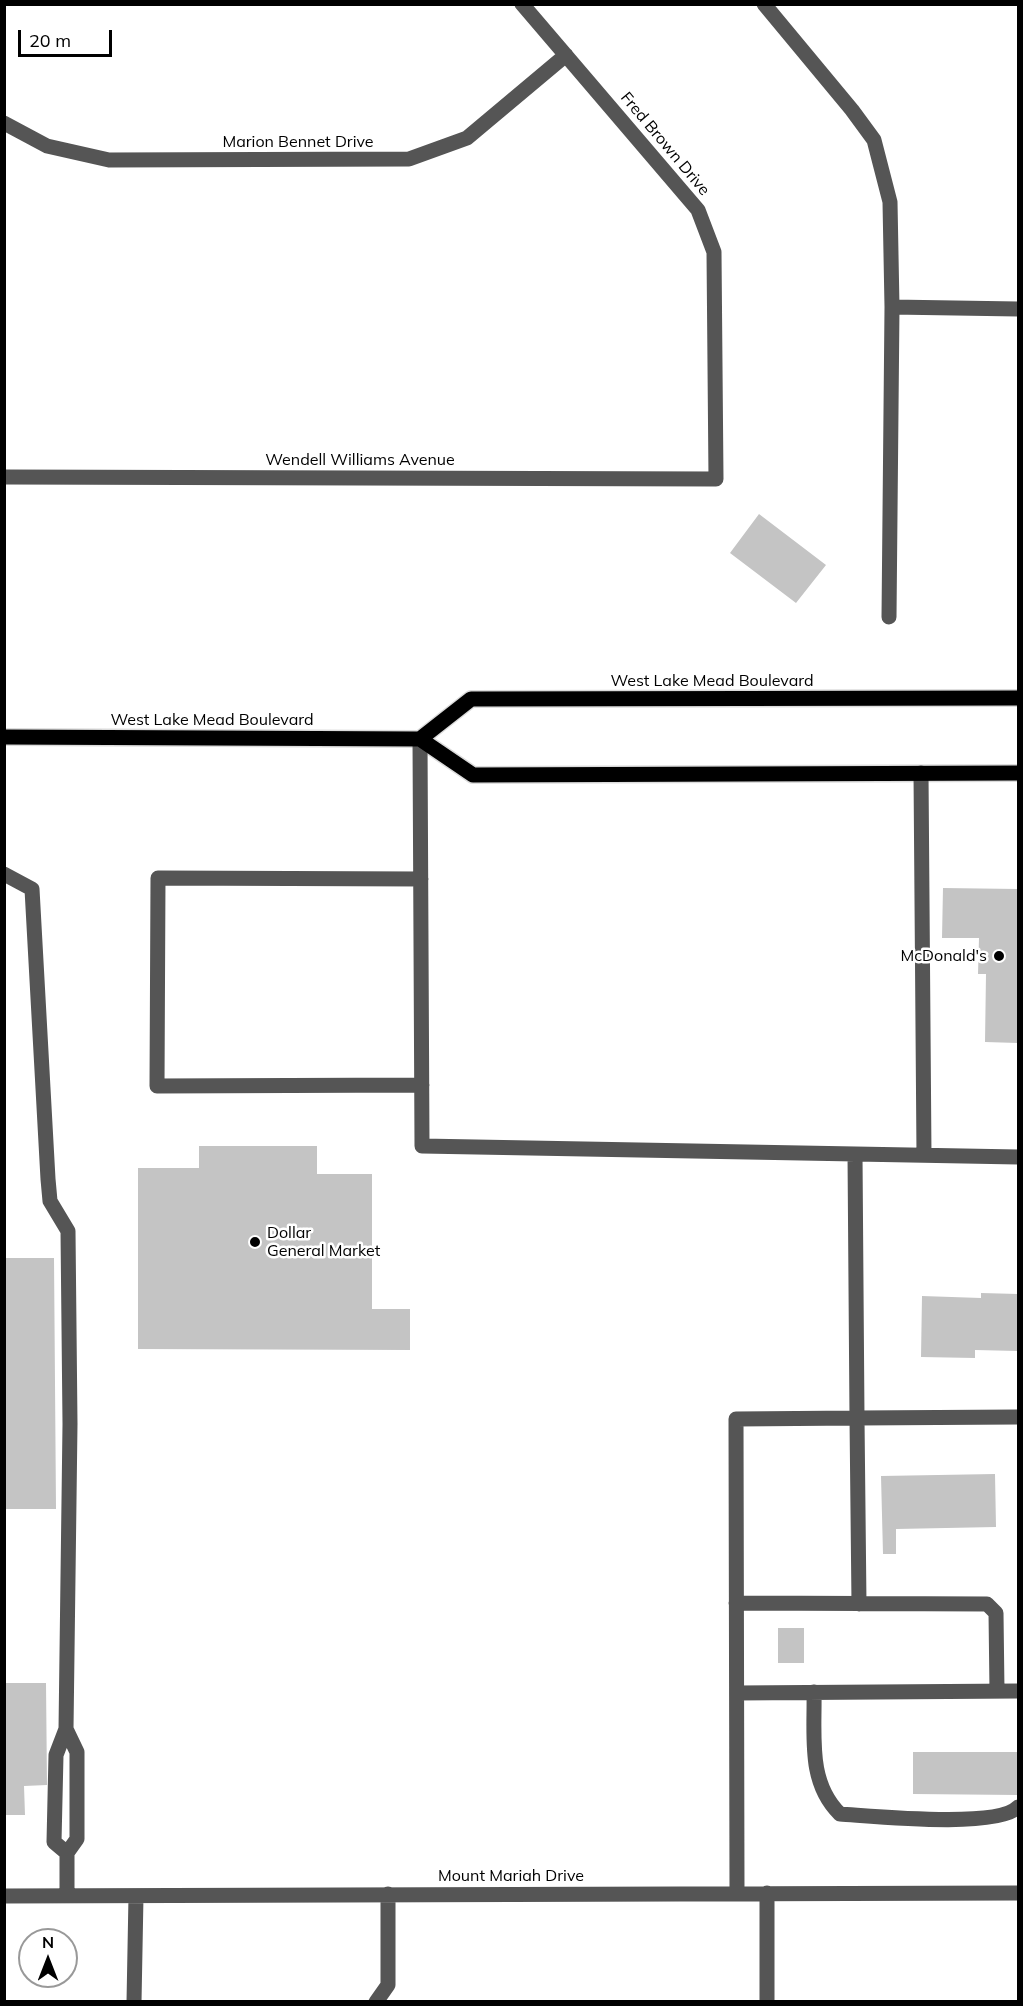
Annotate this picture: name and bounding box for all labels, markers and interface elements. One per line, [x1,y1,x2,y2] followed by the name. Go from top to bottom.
[21,18,116,56] scale bar
[29,29,71,52] text: 20 m
[616,89,714,199] street label: Fred Brown Drive
[222,132,374,152] street label: Marion Bennet Drive
[265,450,455,470] street label: Wendell Williams Avenue
[610,671,814,691] street label: West Lake Mead Boulevard
[110,710,314,730] street label: West Lake Mead Boulevard
[900,946,987,966] place label: McDonald's
[992,949,1006,963] marker: McDonald's
[267,1223,380,1261] place label: Dollar General Market
[248,1235,262,1249] marker: Dollar General Market
[438,1866,584,1886] street label: Mount Mariah Drive
[18,1928,78,1988] north arrow
[42,1932,54,1952] text: N

